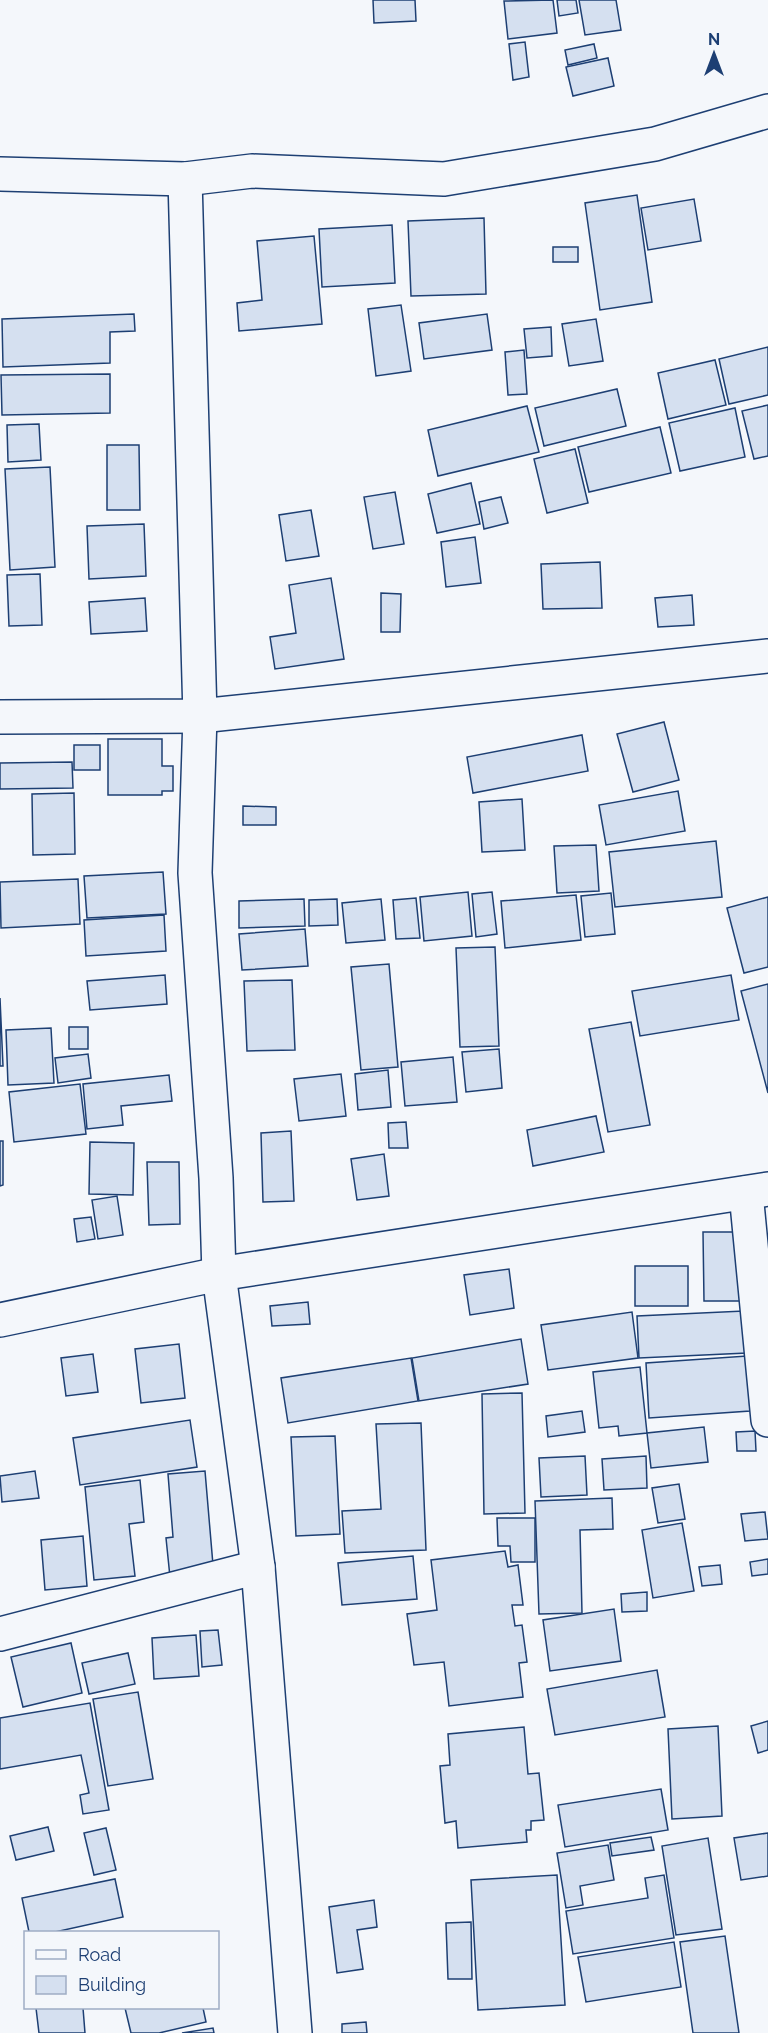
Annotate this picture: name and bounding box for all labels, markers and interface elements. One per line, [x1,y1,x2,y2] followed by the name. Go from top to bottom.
[684,24,744,84] north arrow
[708,30,720,49] text: N
[24,1931,219,2009] legend
[78,1944,121,1965] text: Road
[78,1974,146,1995] text: Building

